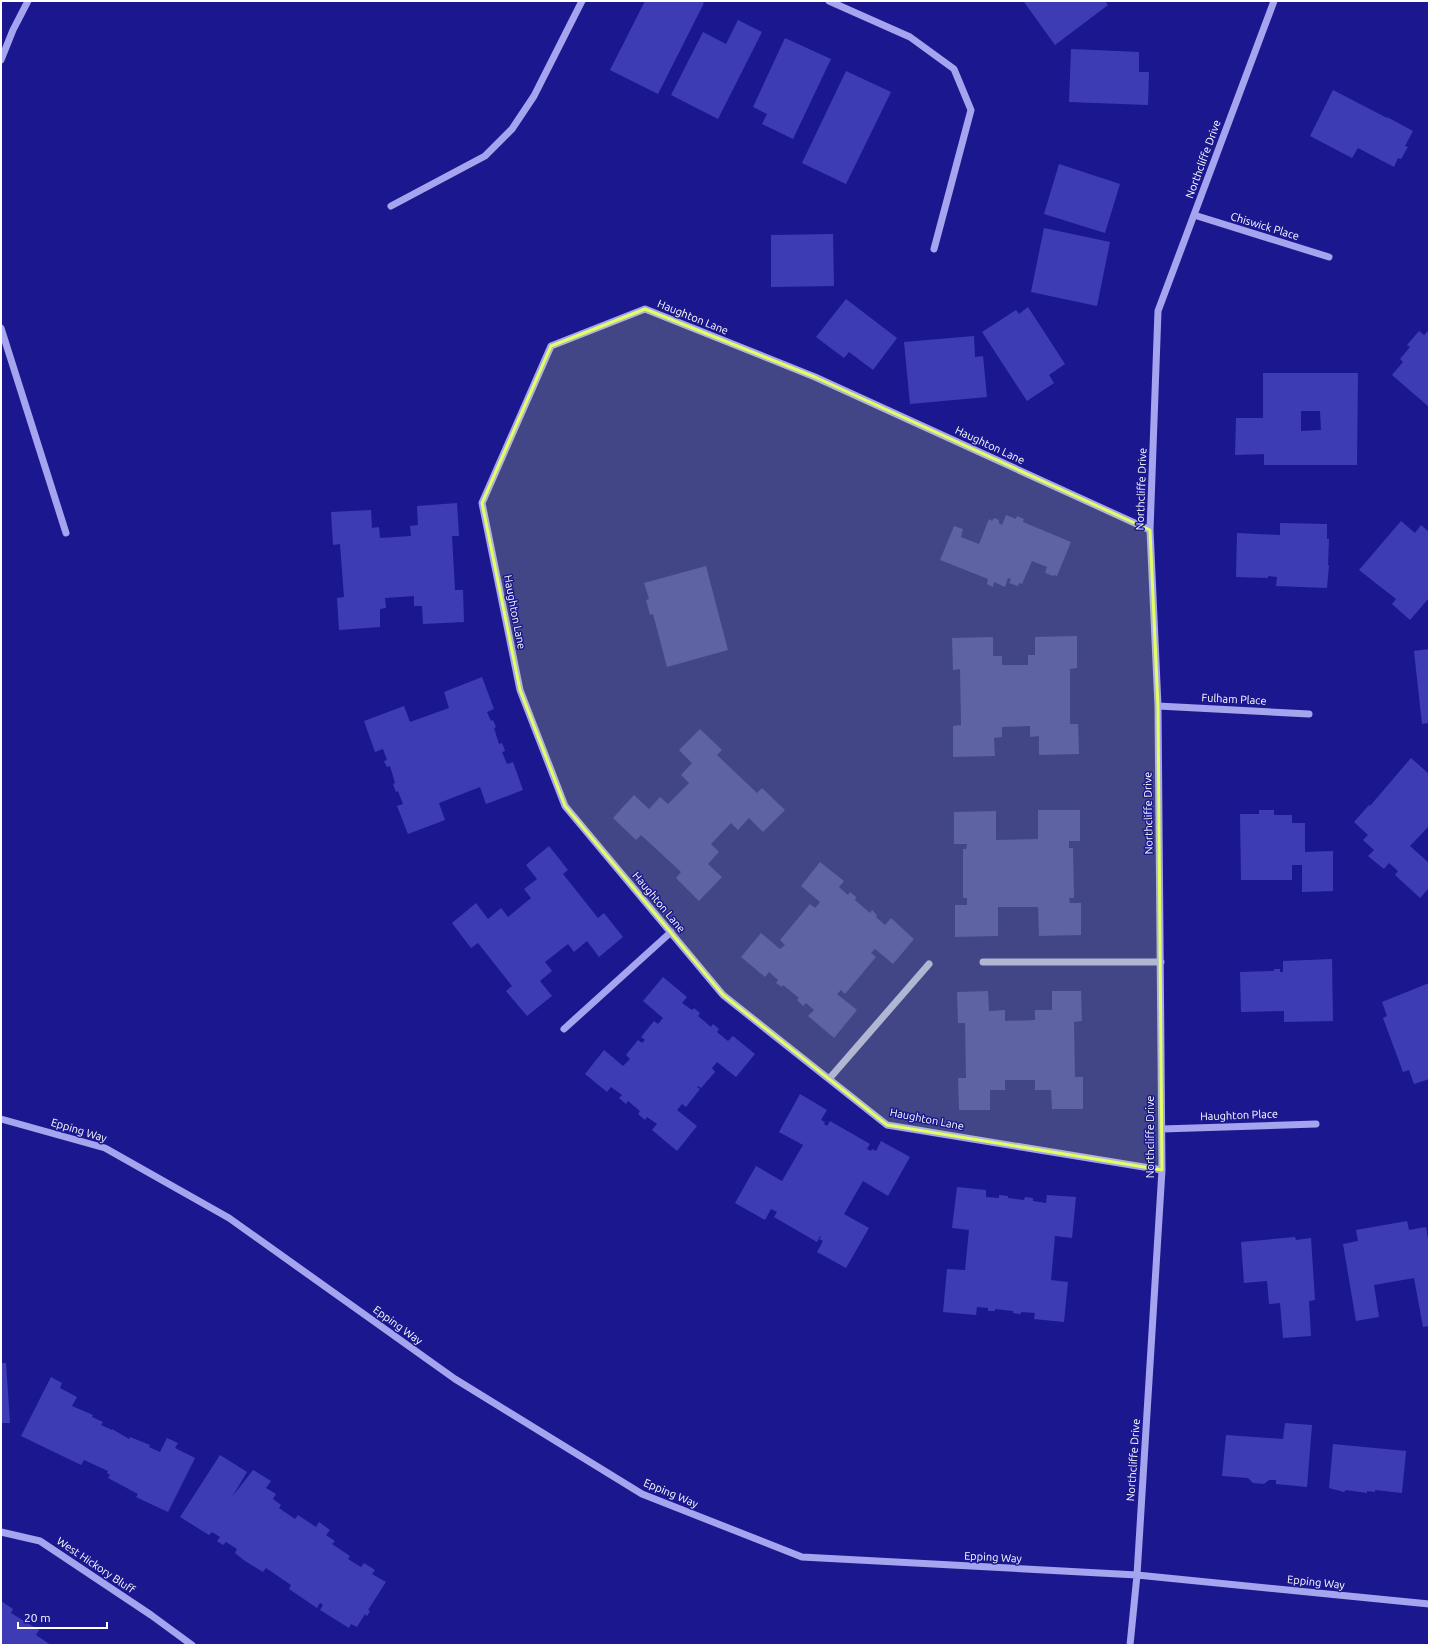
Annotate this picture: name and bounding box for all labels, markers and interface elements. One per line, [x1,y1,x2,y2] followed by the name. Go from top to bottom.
[1183,118,1223,200] street label: Northcliffe Drive
[1229,210,1301,242] street label: Chiswick Place
[656,297,730,337] street label: Haughton Lane
[953,424,1027,466] street label: Haughton Lane
[1134,447,1148,531] street label: Northcliffe Drive
[502,574,528,650] street label: Haughton Lane
[1201,691,1267,707] street label: Fulham Place
[1141,772,1155,854] street label: Northcliffe Drive
[630,869,688,935] street label: Haughton Lane
[1144,1096,1156,1178] street label: Northcliffe Drive
[889,1106,965,1132] street label: Haughton Lane
[1200,1108,1278,1122] street label: Haughton Place
[50,1116,109,1144] street label: Epping Way
[371,1303,425,1347] street label: Epping Way
[1124,1418,1142,1502] street label: Northcliffe Drive
[642,1476,701,1510] street label: Epping Way
[55,1534,138,1596] street label: West Hickory Bluff
[964,1549,1023,1565] street label: Epping Way
[1287,1573,1346,1591] street label: Epping Way
[18,1604,107,1630] scale bar
[24,1611,51,1624] text: 20 m

